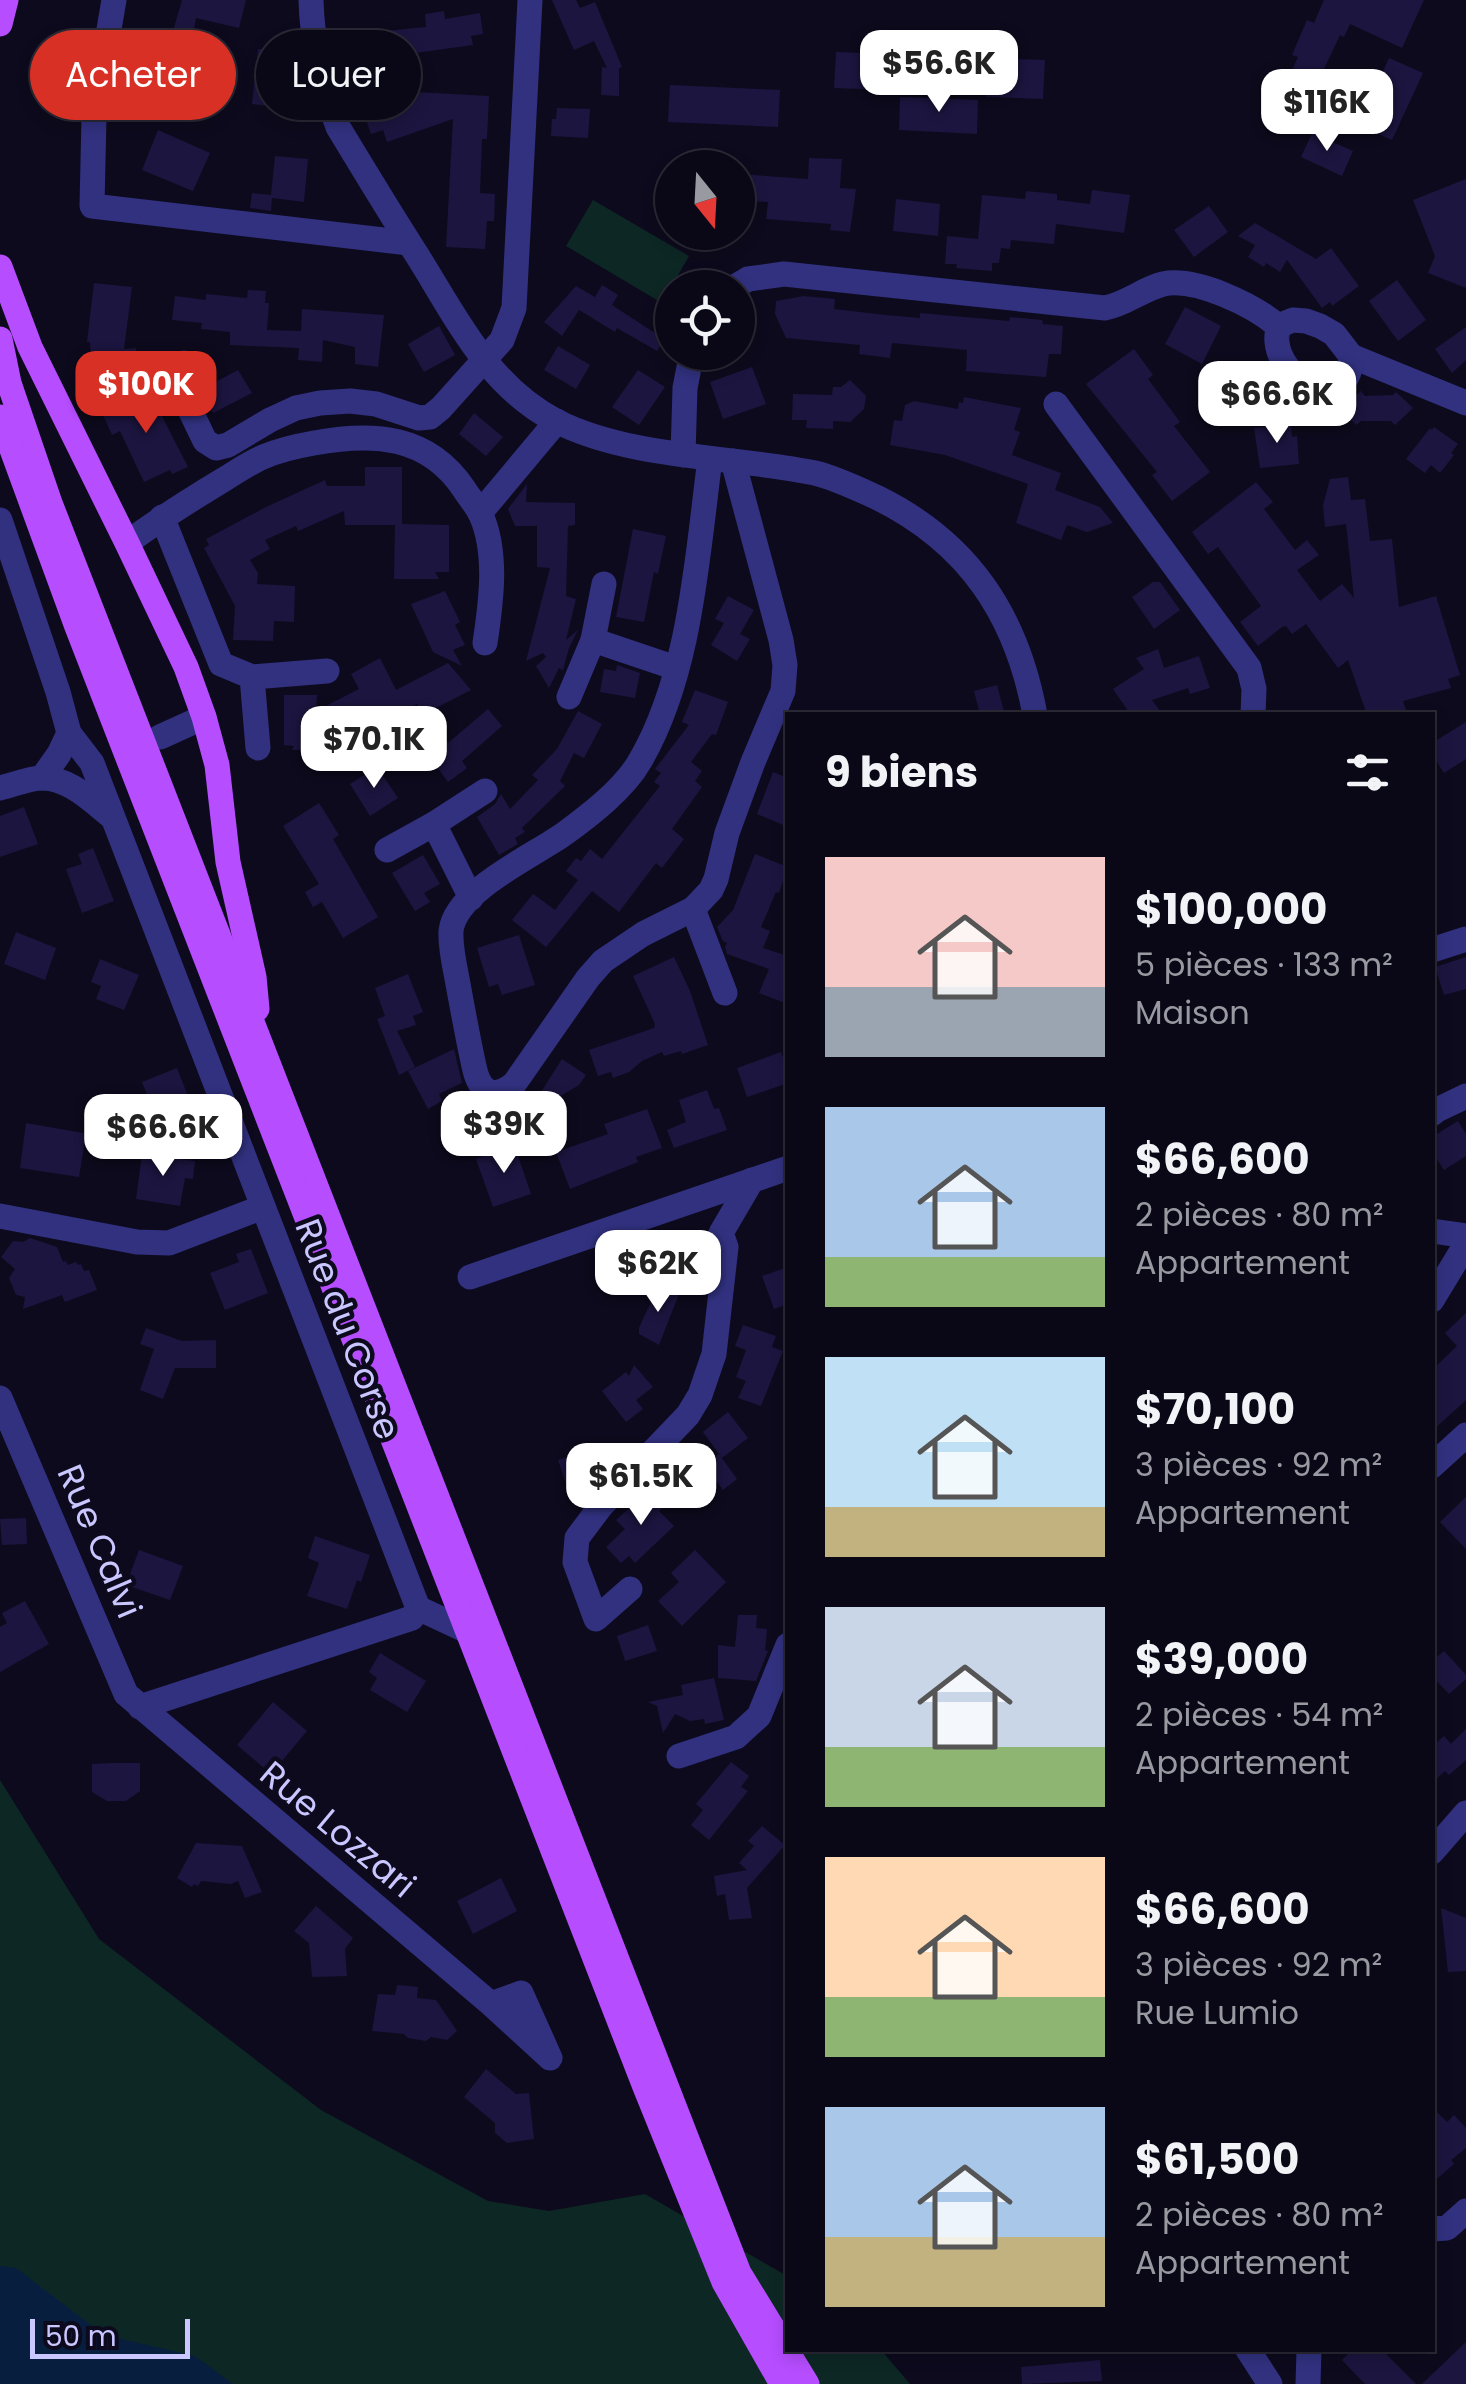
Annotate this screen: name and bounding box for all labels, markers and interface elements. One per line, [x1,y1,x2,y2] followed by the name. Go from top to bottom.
[30,30,236,120] chip: Acheter
[256,30,421,120] chip: Louer
[858,30,1020,115] pin: $56.6K
[882,40,996,85] text: $56.6K
[1257,69,1397,154] pin: $116K
[1283,79,1371,124] text: $116K
[655,150,755,250] north arrow
[655,150,755,370] map controls
[655,270,755,370] button: locate
[76,351,216,436] pin: $100K
[97,361,195,406] text: $100K
[1196,361,1358,446] pin: $66.6K
[1220,371,1334,416] text: $66.6K
[293,706,455,791] pin: $70.1K
[323,716,425,761] text: $70.1K
[825,743,978,802] text: 9 biens
[1340,745,1395,800] icon: filters
[1135,880,1327,939] text: $100,000
[905,897,1025,1017] icon: home
[1135,942,1393,987] text: 5 pièces · 133 m²
[1135,990,1250,1035] text: Maison
[445,1091,563,1176] pin: $39K
[82,1094,244,1179] pin: $66.6K
[463,1101,545,1146] text: $39K
[106,1104,220,1149] text: $66.6K
[1135,1130,1310,1189] text: $66,600
[905,1147,1025,1267] icon: home
[1135,1192,1383,1237] text: 2 pièces · 80 m²
[283,1212,413,1446] street label: Rue du Corse
[599,1230,717,1315] pin: $62K
[617,1240,699,1285] text: $62K
[1135,1240,1350,1285] text: Appartement
[1135,1380,1295,1439] text: $70,100
[905,1397,1025,1517] icon: home
[1135,1442,1382,1487] text: 3 pièces · 92 m²
[560,1443,722,1528] pin: $61.5K
[588,1453,694,1498] text: $61.5K
[46,1457,154,1625] street label: Rue Calvi
[1135,1490,1350,1535] text: Appartement
[1135,1630,1308,1689] text: $39,000
[905,1647,1025,1767] icon: home
[1135,1692,1383,1737] text: 2 pièces · 54 m²
[1135,1740,1350,1785] text: Appartement
[250,1749,426,1909] street label: Rue Lozzari
[1135,1880,1310,1939] text: $66,600
[905,1897,1025,2017] icon: home
[1135,1942,1382,1987] text: 3 pièces · 92 m²
[1135,1990,1299,2035] text: Rue Lumio
[1135,2130,1299,2189] text: $61,500
[905,2147,1025,2267] icon: home
[1135,2192,1383,2237] text: 2 pièces · 80 m²
[1135,2240,1350,2285] text: Appartement
[30,2314,190,2358] scale bar
[45,2317,116,2356] text: 50 m

